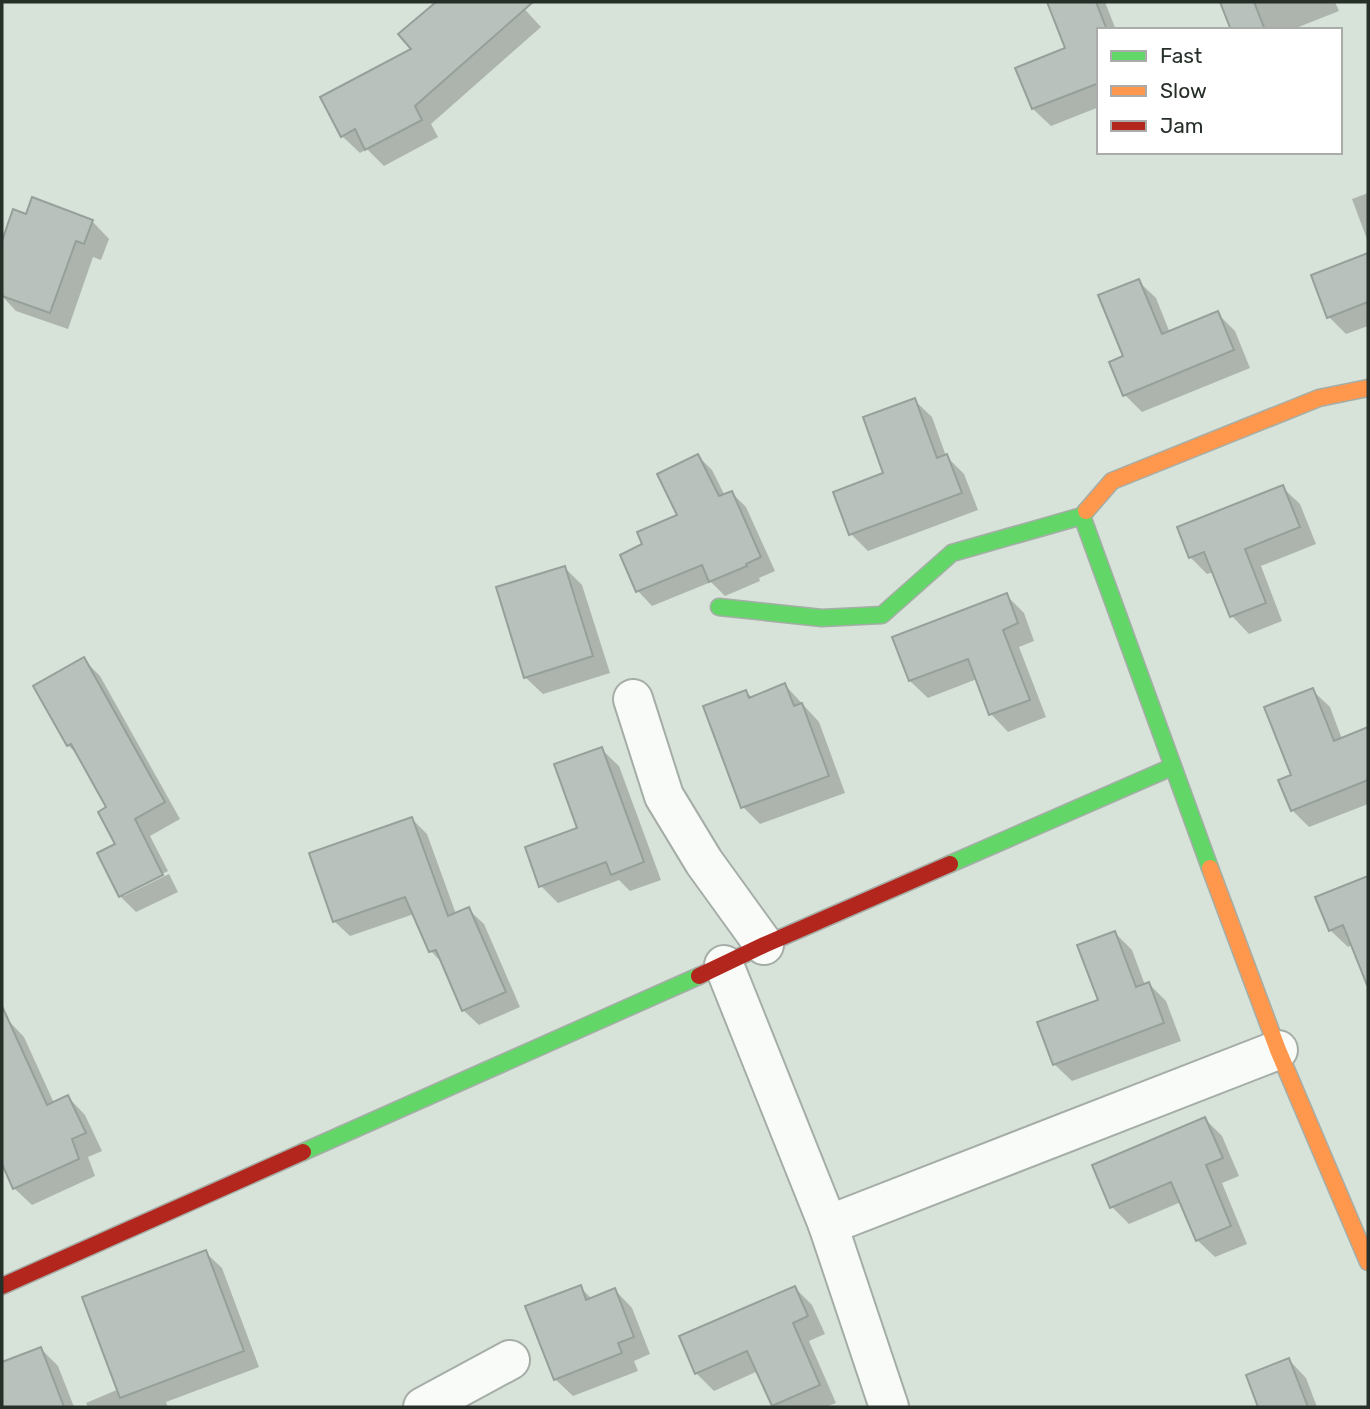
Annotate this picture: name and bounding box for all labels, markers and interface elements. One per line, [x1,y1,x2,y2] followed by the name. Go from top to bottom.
[1097,28,1342,154] legend
[1160,43,1202,68] text: Fast
[1160,78,1207,103] text: Slow
[1160,113,1204,138] text: Jam

